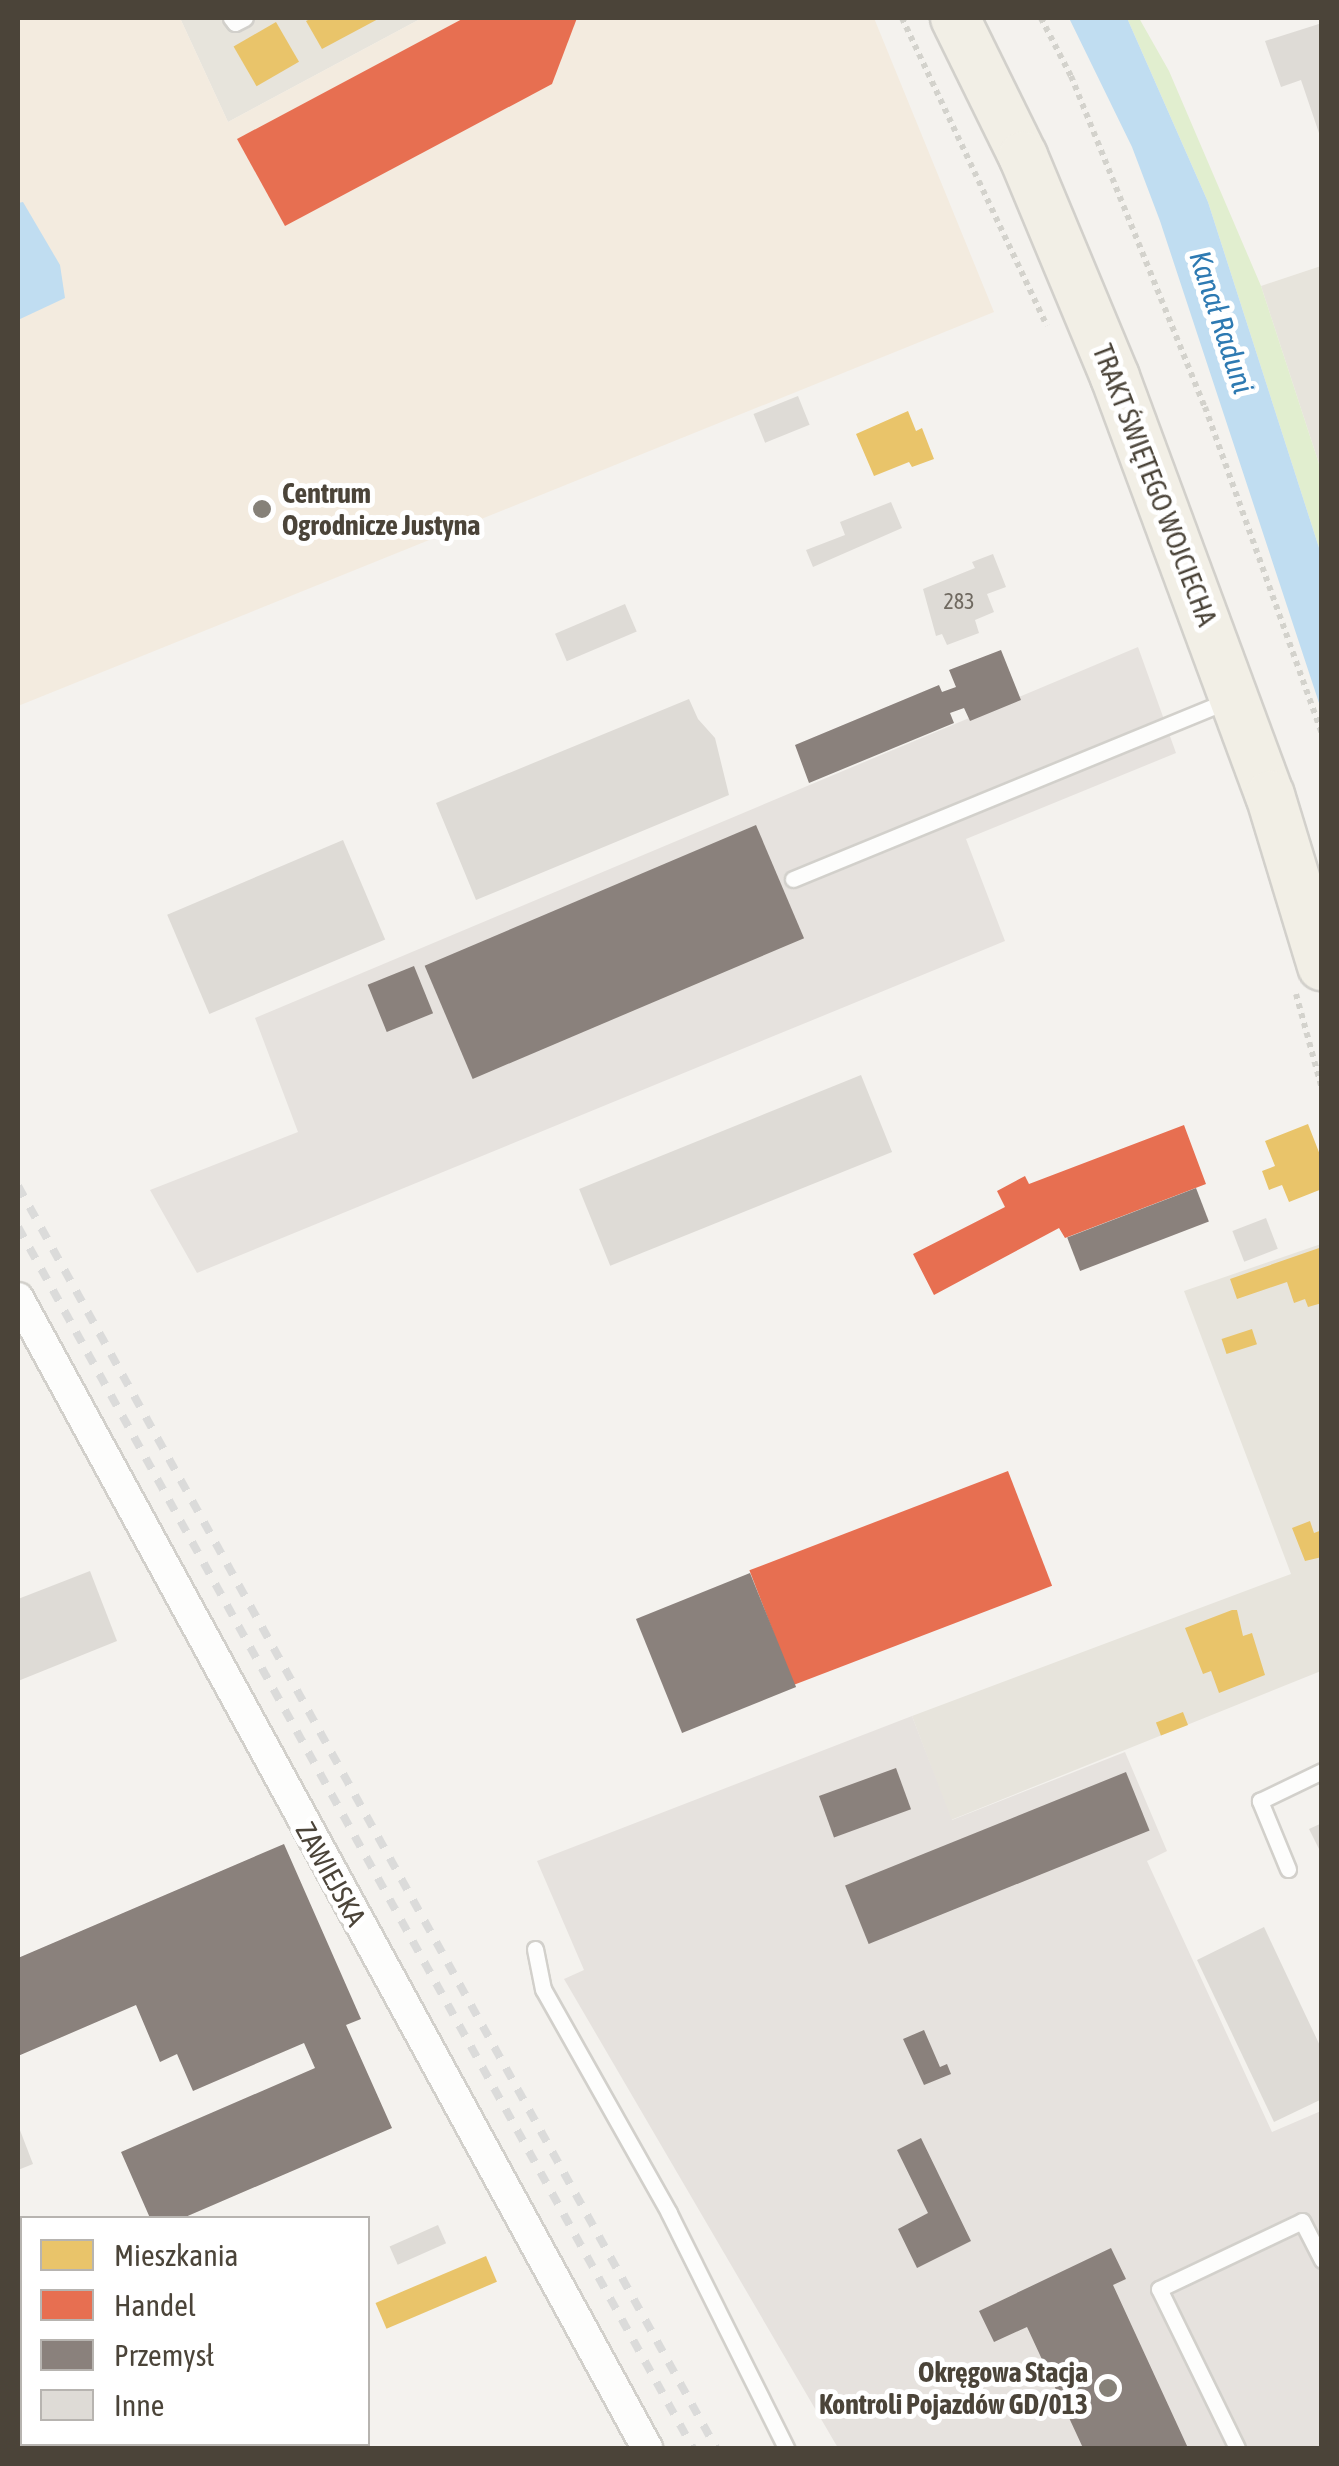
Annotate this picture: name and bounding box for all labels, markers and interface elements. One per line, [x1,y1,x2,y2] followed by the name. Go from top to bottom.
[1182,246,1262,398] water label: Kanał Raduni
[1086,339,1224,631] street label: TRAKT ŚWIĘTEGO WOJCIECHA
[282,476,480,542] place label: Centrum Ogrodnicze Justyna
[251,498,273,520] marker: Centrum Ogrodnicze Justyna
[943,589,975,615] house number: 283
[289,1816,373,1932] street label: ZAWIEJSKA
[20,2216,370,2446] legend
[114,2238,239,2272] text: Mieszkania
[114,2288,196,2322] text: Handel
[114,2338,214,2372] text: Przemysł
[819,2355,1088,2421] place label: Okręgowa Stacja Kontroli Pojazdów GD/013
[1097,2377,1119,2399] marker: Okręgowa Stacja Kontroli Pojazdów GD/013
[114,2388,164,2422] text: Inne

